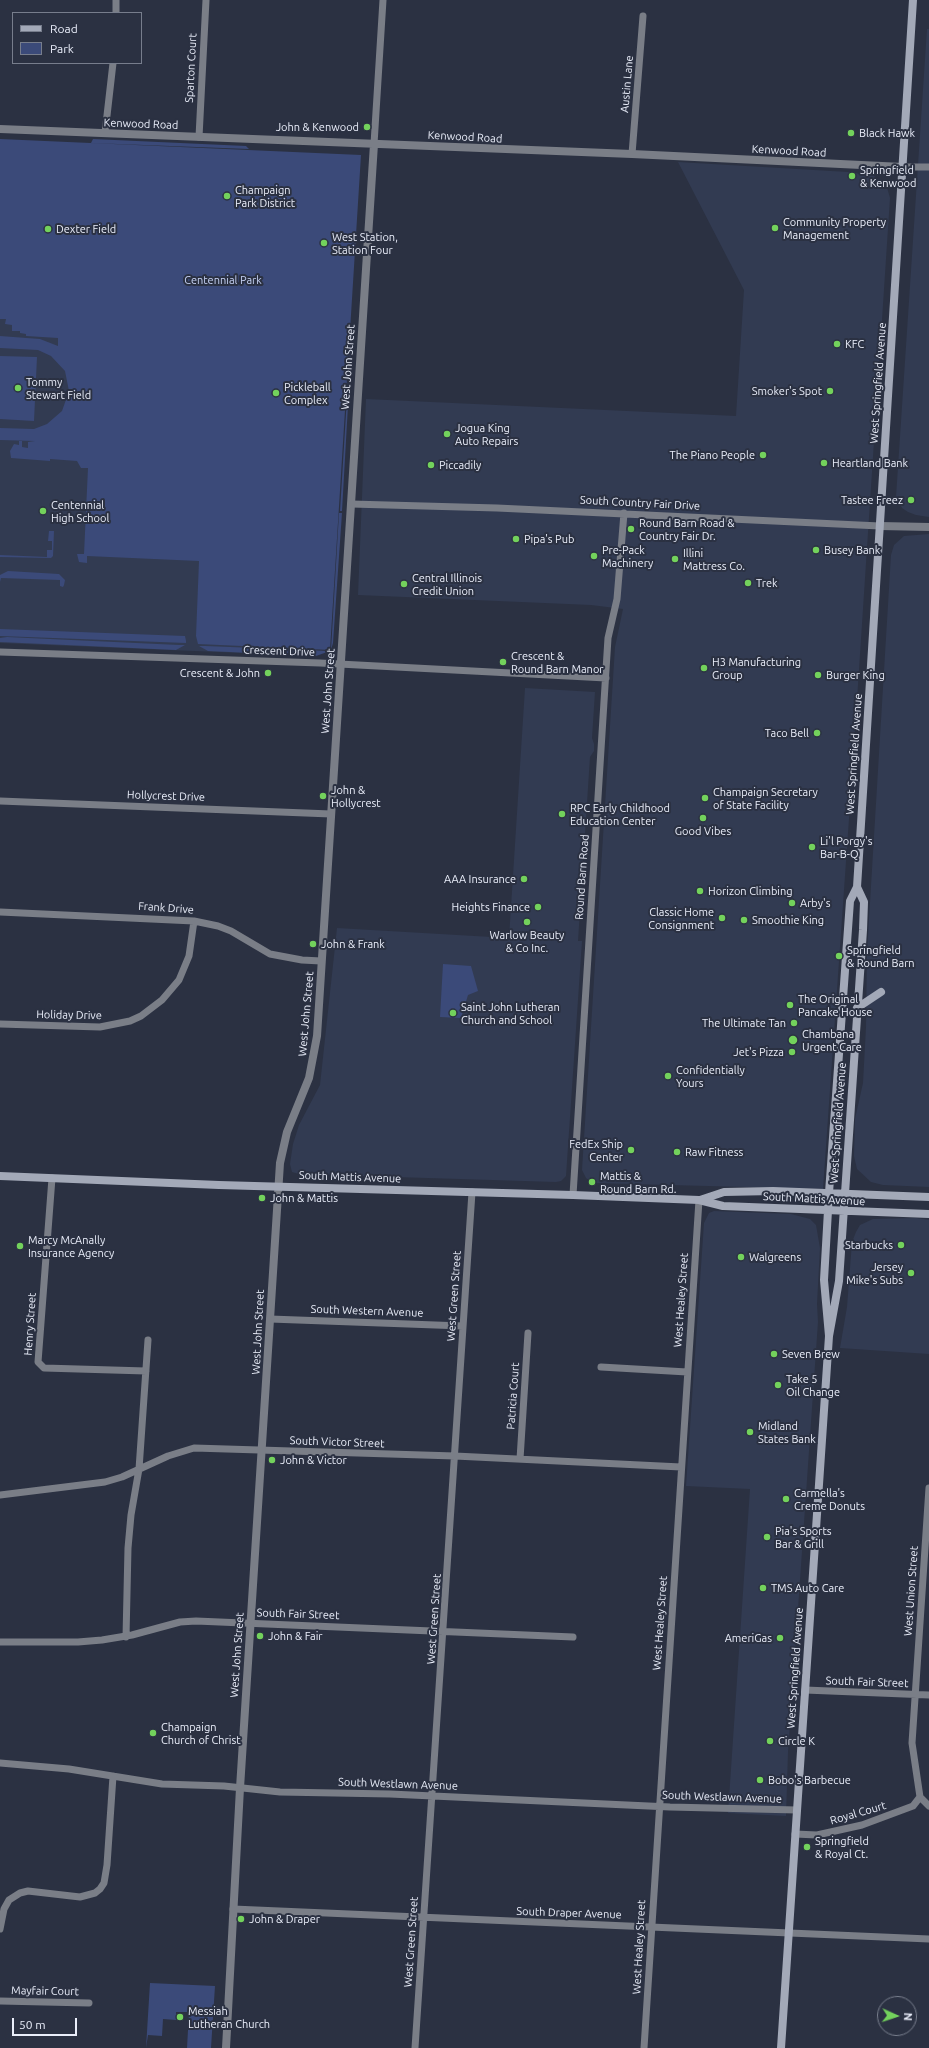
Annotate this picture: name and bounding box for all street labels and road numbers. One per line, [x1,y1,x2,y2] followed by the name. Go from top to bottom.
[183,33,199,103] street label: Sparton Court
[618,55,636,113] street label: Austin Lane
[103,116,179,132] street label: Kenwood Road
[427,128,503,146] street label: Kenwood Road
[751,142,827,160] street label: Kenwood Road
[867,322,889,444] street label: West Springfield Avenue
[338,324,358,410] street label: West John Street
[580,493,700,513] street label: South Country Fair Drive
[243,643,315,659] street label: Crescent Drive
[318,648,338,734] street label: West John Street
[843,693,865,815] street label: West Springfield Avenue
[127,788,205,804] street label: Hollycrest Drive
[572,834,592,920] street label: Round Barn Road
[138,899,194,917] street label: Frank Drive
[296,971,316,1057] street label: West John Street
[36,1008,102,1022] street label: Holiday Drive
[827,1062,849,1184] street label: West Springfield Avenue
[299,1169,401,1185] street label: South Mattis Avenue
[762,1190,866,1208] street label: South Mattis Avenue
[444,1250,464,1342] street label: West Green Street
[671,1252,691,1348] street label: West Healey Street
[249,1289,267,1375] street label: West John Street
[21,1292,39,1356] street label: Henry Street
[310,1302,424,1320] street label: South Western Avenue
[504,1362,522,1430] street label: Patricia Court
[289,1434,385,1450] street label: South Victor Street
[901,1546,921,1636] street label: West Union Street
[424,1573,444,1665] street label: West Green Street
[650,1575,670,1671] street label: West Healey Street
[256,1606,340,1622] street label: South Fair Street
[784,1607,806,1729] street label: West Springfield Avenue
[227,1612,247,1698] street label: West John Street
[825,1674,909,1690] street label: South Fair Street
[338,1775,458,1793] street label: South Westlawn Avenue
[662,1788,782,1806] street label: South Westlawn Avenue
[829,1799,887,1827] street label: Royal Court
[401,1896,421,1988] street label: West Green Street
[630,1899,648,1995] street label: West Healey Street
[516,1905,622,1921] street label: South Draper Avenue
[11,1984,79,1998] street label: Mayfair Court

